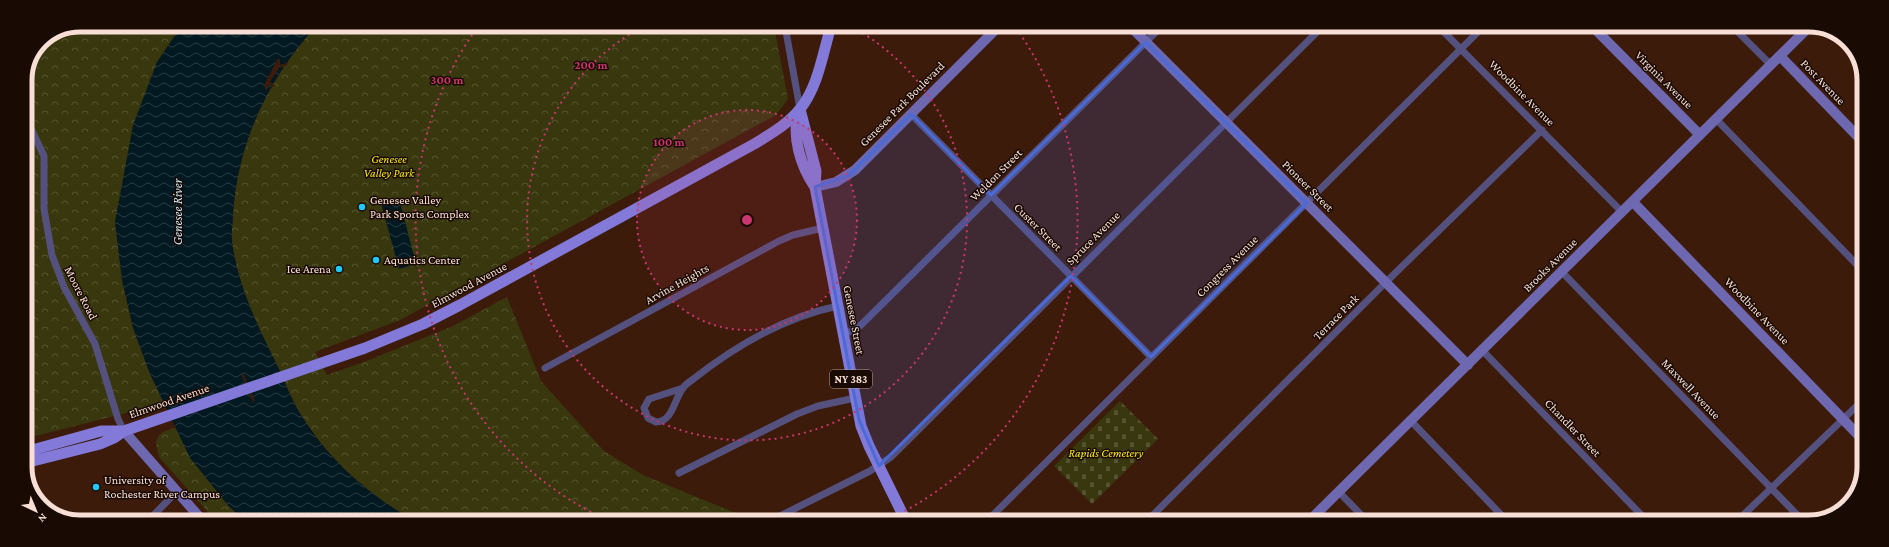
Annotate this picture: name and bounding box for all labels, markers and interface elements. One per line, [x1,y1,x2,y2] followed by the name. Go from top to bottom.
[1632,48,1696,112] street label: Virginia Avenue
[1798,56,1848,108] street label: Post Avenue
[1486,57,1558,129] street label: Woodbine Avenue
[574,58,608,72] text: 200 m
[857,58,948,149] street label: Genesee Park Boulevard
[431,73,464,87] text: 300 m
[653,135,686,149] text: 100 m
[967,145,1026,204] street label: Weldon Street
[364,152,415,180] park label: Genesee Valley Park
[1279,157,1337,215] street label: Pioneer Street
[170,178,185,245] water label: Genesee River
[370,193,470,221] place label: Genesee Valley Park Sports Complex
[1011,200,1066,255] street label: Custer Street
[357,202,367,212] marker: Genesee Valley Park Sports Complex
[1063,208,1123,268] street label: Spruce Avenue
[740,213,754,227] centre of rings
[1193,232,1261,300] street label: Congress Avenue
[1520,235,1580,295] street label: Brooks Avenue
[384,253,461,267] place label: Aquatics Center
[371,255,381,265] marker: Aquatics Center
[429,259,509,311] street label: Elmwood Avenue
[643,261,712,307] street label: Arvine Heights
[287,262,331,276] place label: Ice Arena
[62,264,101,323] street label: Moore Road
[334,264,344,274] marker: Ice Arena
[1722,275,1792,347] street label: Woodbine Avenue
[840,284,868,357] street label: Genesee Street
[1310,291,1362,343] street label: Terrace Park
[1659,356,1723,422] street label: Maxwell Avenue
[830,370,872,388] road number: NY 383
[127,381,211,421] street label: Elmwood Avenue
[1542,396,1605,461] street label: Chandler Street
[1068,446,1144,460] park label: Rapids Cemetery
[104,473,220,501] place label: University of Rochester River Campus
[91,482,101,492] marker: University of Rochester River Campus
[16,491,56,531] north arrow
[36,511,50,525] text: N

